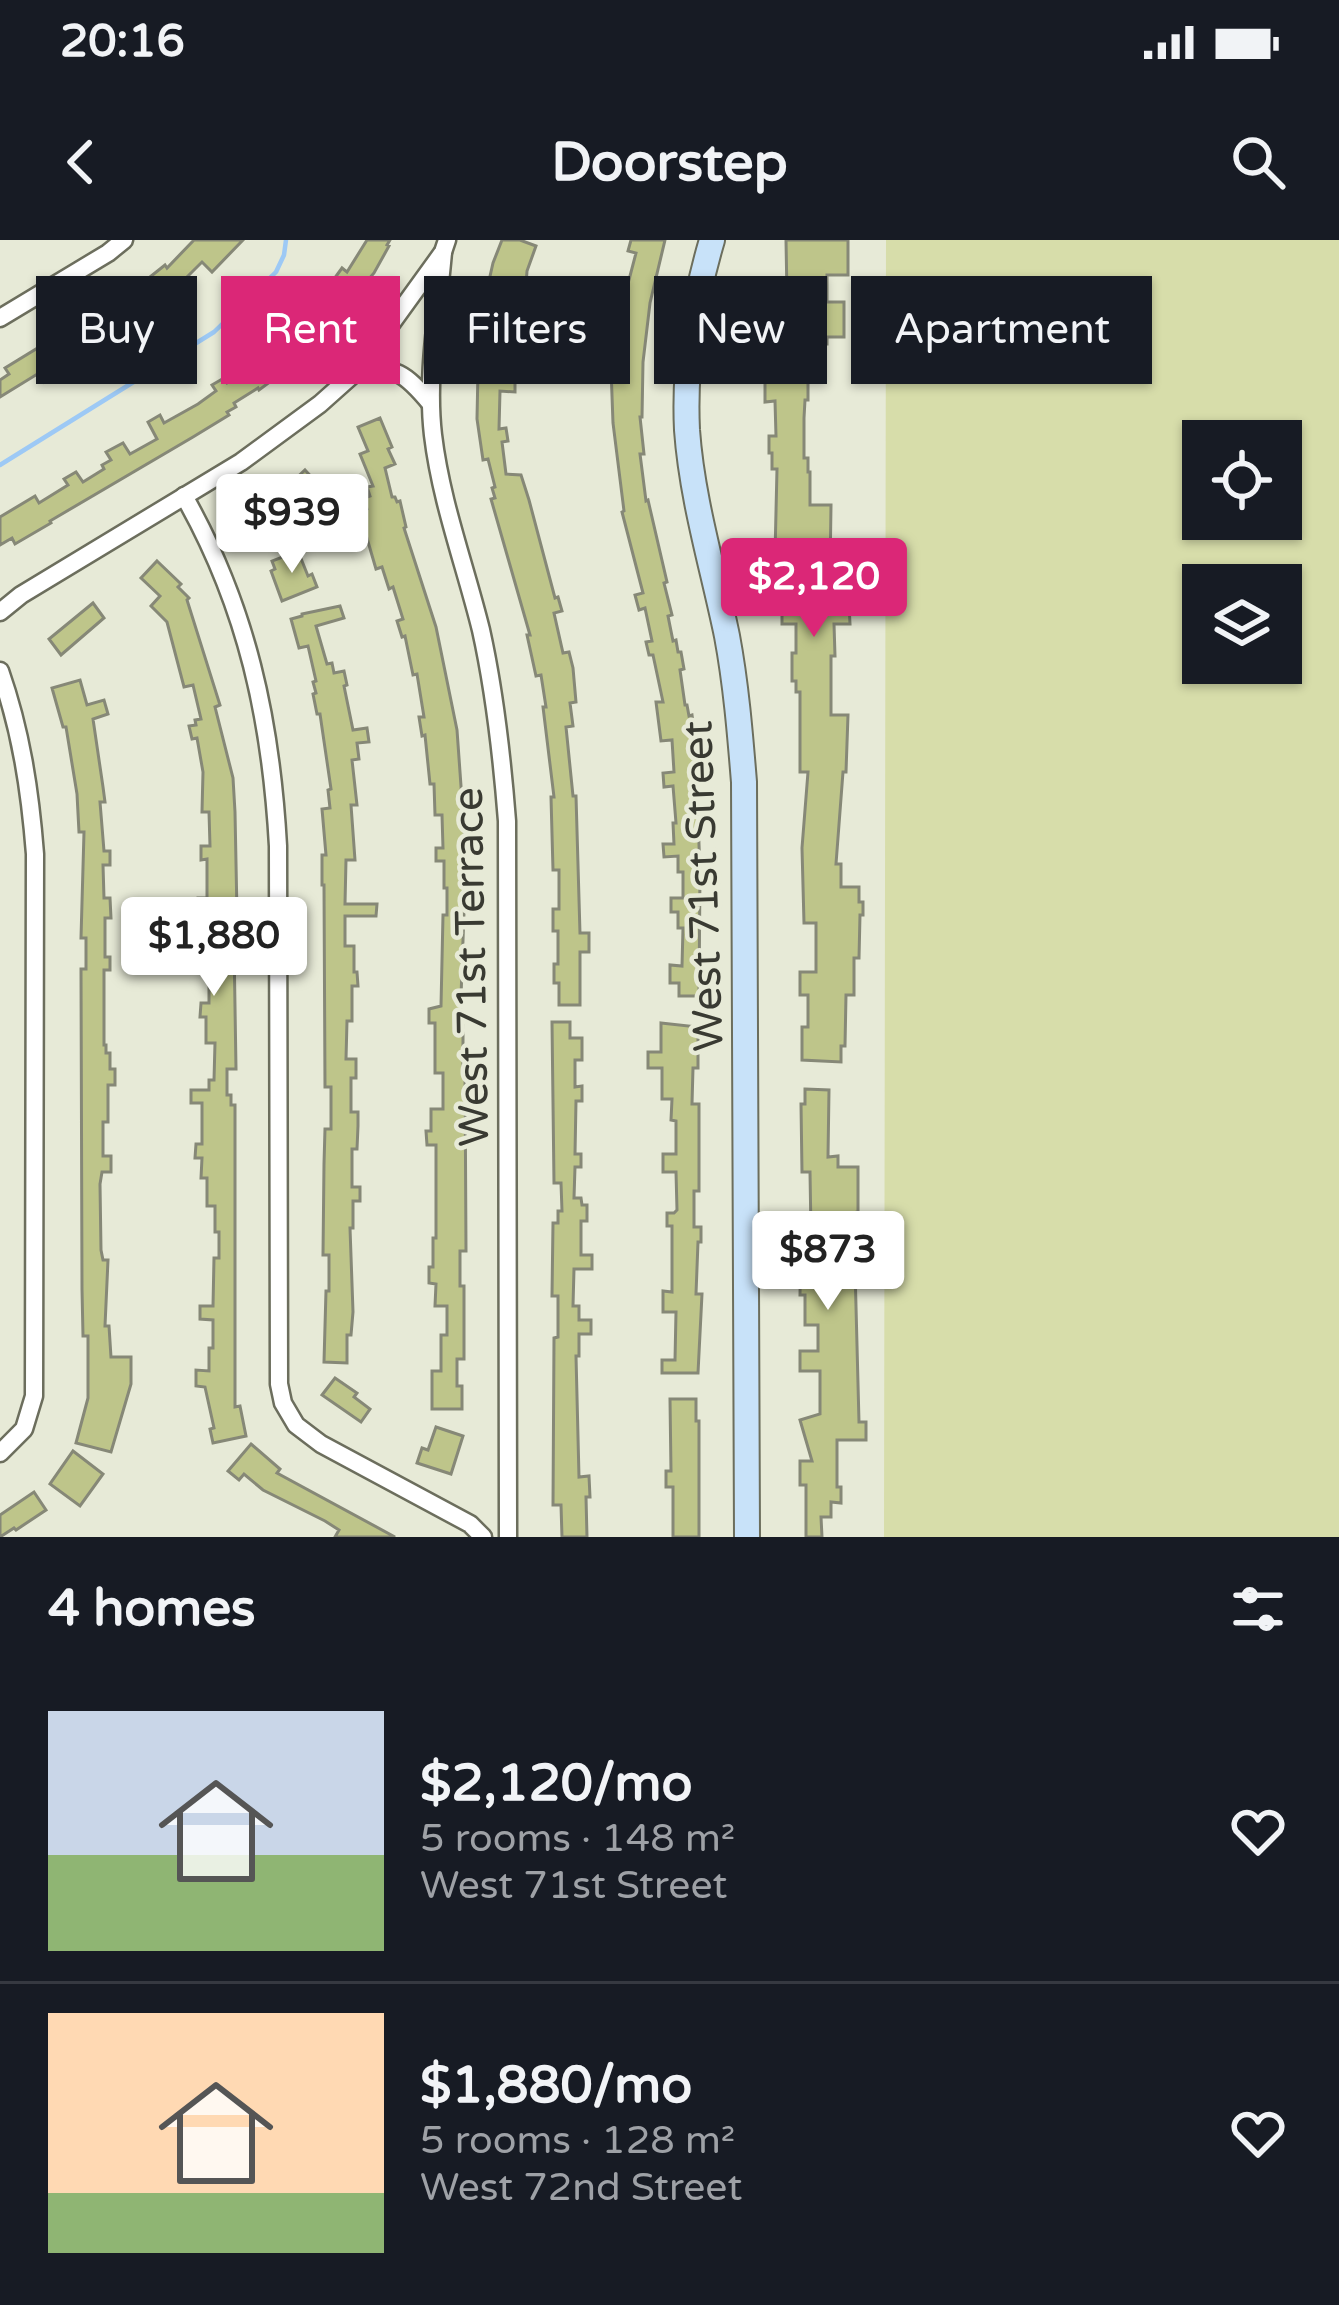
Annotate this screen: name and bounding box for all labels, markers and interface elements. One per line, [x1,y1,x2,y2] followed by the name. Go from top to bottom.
[60,15,185,69] text: 20:16
[48,129,114,195] icon: back
[1225,129,1291,195] icon: search
[551,130,788,195] text: Doorstep
[36,276,197,384] chip: Buy
[221,276,400,384] chip: Rent
[424,276,630,384] chip: Filters
[654,276,827,384] chip: New
[851,276,1152,384] chip: Apartment
[1182,420,1302,684] map controls
[1182,420,1302,540] button: locate
[221,474,363,576] pin: $939
[243,489,341,536] text: $939
[716,538,912,640] pin: $2,120
[748,553,880,600] text: $2,120
[1182,564,1302,684] button: layers
[672,720,735,1052] street label: West 71st Street
[443,787,500,1147] street label: West 71st Terrace
[116,897,312,999] pin: $1,880
[148,912,280,959] text: $1,880
[757,1211,899,1313] pin: $873
[779,1226,877,1273] text: $873
[1225,1576,1291,1642] icon: filters
[48,1578,256,1640] text: 4 homes
[420,1753,692,1815] text: $2,120/mo
[144,1759,288,1903] icon: home
[1225,1798,1291,1864] icon: heart
[420,1815,735,1862] text: 5 rooms · 148 m²
[420,1862,727,1909] text: West 71st Street
[420,2055,692,2117] text: $1,880/mo
[144,2061,288,2205] icon: home
[1225,2100,1291,2166] icon: heart
[420,2117,735,2164] text: 5 rooms · 128 m²
[420,2164,742,2211] text: West 72nd Street

